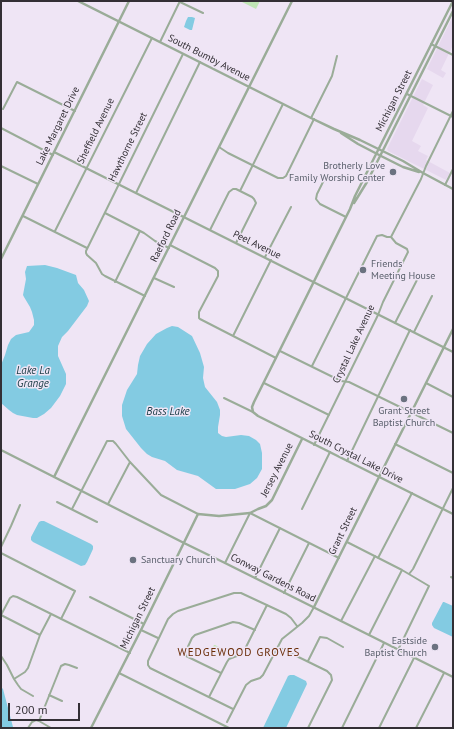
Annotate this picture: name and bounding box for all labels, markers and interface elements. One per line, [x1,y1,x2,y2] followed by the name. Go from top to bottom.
[166,32,252,84] street label: South Bumby Avenue
[373,68,415,134] street label: Michigan Street
[34,85,82,167] street label: Lake Margaret Drive
[75,96,117,166] street label: Sheffield Avenue
[106,110,150,184] street label: Hawthorne Street
[289,160,385,184] place label: Brotherly Love Family Worship Center
[388,167,398,177] marker: Brotherly Love Family Worship Center
[148,208,184,264] street label: Raeford Road
[231,228,283,262] street label: Peel Avenue
[371,258,435,282] place label: Friends Meeting House
[358,265,368,275] marker: Friends Meeting House
[331,303,377,385] street label: Crystal Lake Avenue
[16,364,50,390] water label: Lake La Grange
[399,394,409,404] marker: Grant Street Baptist Church
[146,405,190,419] water label: Bass Lake
[373,405,435,428] place label: Grant Street Baptist Church
[307,428,405,486] street label: South Crystal Lake Drive
[258,441,296,499] street label: Jersey Avenue
[326,505,360,557] street label: Grant Street
[228,551,318,605] street label: Conway Gardens Road
[141,554,216,566] place label: Sanctuary Church
[128,555,138,565] marker: Sanctuary Church
[118,585,158,651] street label: Michigan Street
[365,635,427,658] place label: Eastside Baptist Church
[430,642,440,652] marker: Eastside Baptist Church
[178,646,300,660] district label: WEDGEWOOD GROVES
[10,695,82,721] scale bar
[15,702,48,717] text: 200 m

